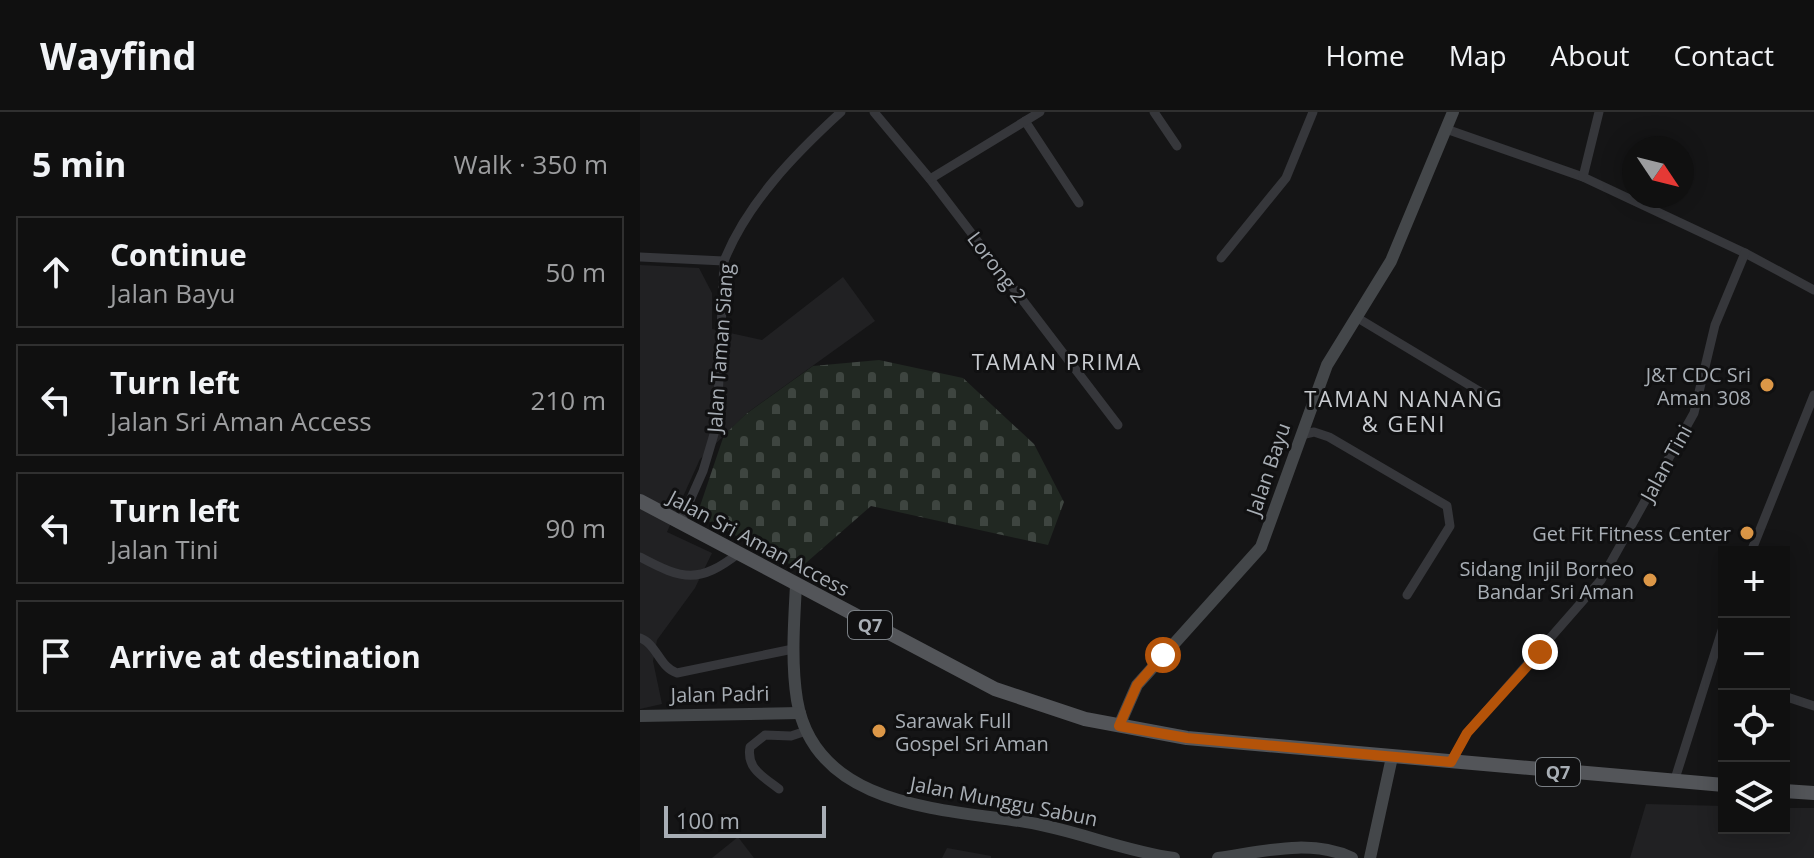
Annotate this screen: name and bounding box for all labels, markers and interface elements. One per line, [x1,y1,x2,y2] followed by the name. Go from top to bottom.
[40,29,197,81] text: Wayfind
[1326,36,1405,74] text: Home
[1449,36,1507,74] text: Map
[1551,36,1629,74] text: About
[1673,36,1774,74] text: Contact
[1622,136,1694,208] north arrow
[32,141,126,187] text: 5 min
[454,146,608,182] text: Walk · 350 m
[961,226,1033,308] street label: Lorong 2
[110,234,247,275] text: Continue
[34,250,78,294] icon: ahead
[545,254,606,290] text: 50 m
[700,262,739,436] street label: Jalan Taman Siang
[110,275,235,311] text: Jalan Bayu
[972,346,1142,376] district label: TAMAN PRIMA
[1644,361,1751,411] place label: J&T CDC Sri Aman 308
[110,362,240,403] text: Turn left
[1758,376,1776,394] marker: J&T CDC Sri Aman 308
[34,378,78,422] icon: left
[531,382,606,418] text: 210 m
[1304,383,1504,438] district label: TAMAN NANANG & GENI
[110,403,372,439] text: Jalan Sri Aman Access
[1239,419,1296,521] street label: Jalan Bayu
[1633,420,1698,508] street label: Jalan Tini
[662,483,854,602] street label: Jalan Sri Aman Access
[110,490,240,531] text: Turn left
[34,506,78,550] icon: left
[545,510,606,546] text: 90 m
[1532,520,1731,547] place label: Get Fit Fitness Center
[1738,524,1756,542] marker: Get Fit Fitness Center
[110,531,219,567] text: Jalan Tini
[1718,546,1790,834] map controls
[1718,546,1790,618] button: +
[1459,555,1634,605] place label: Sidang Injil Borneo Bandar Sri Aman
[1641,571,1659,589] marker: Sidang Injil Borneo Bandar Sri Aman
[848,611,892,639] road number: Q7
[1718,618,1790,690] button: −
[34,634,78,678] icon: arrive
[1522,634,1558,670] route end
[110,636,421,677] text: Arrive at destination
[1145,637,1181,673] route start
[668,680,770,708] street label: Jalan Padri
[1718,690,1790,762] button: locate
[895,707,1049,757] place label: Sarawak Full Gospel Sri Aman
[870,722,888,740] marker: Sarawak Full Gospel Sri Aman
[1536,758,1580,786] road number: Q7
[1718,762,1790,834] button: layers
[906,769,1100,832] street label: Jalan Munggu Sabun
[664,802,826,838] scale bar
[676,805,740,835] text: 100 m

